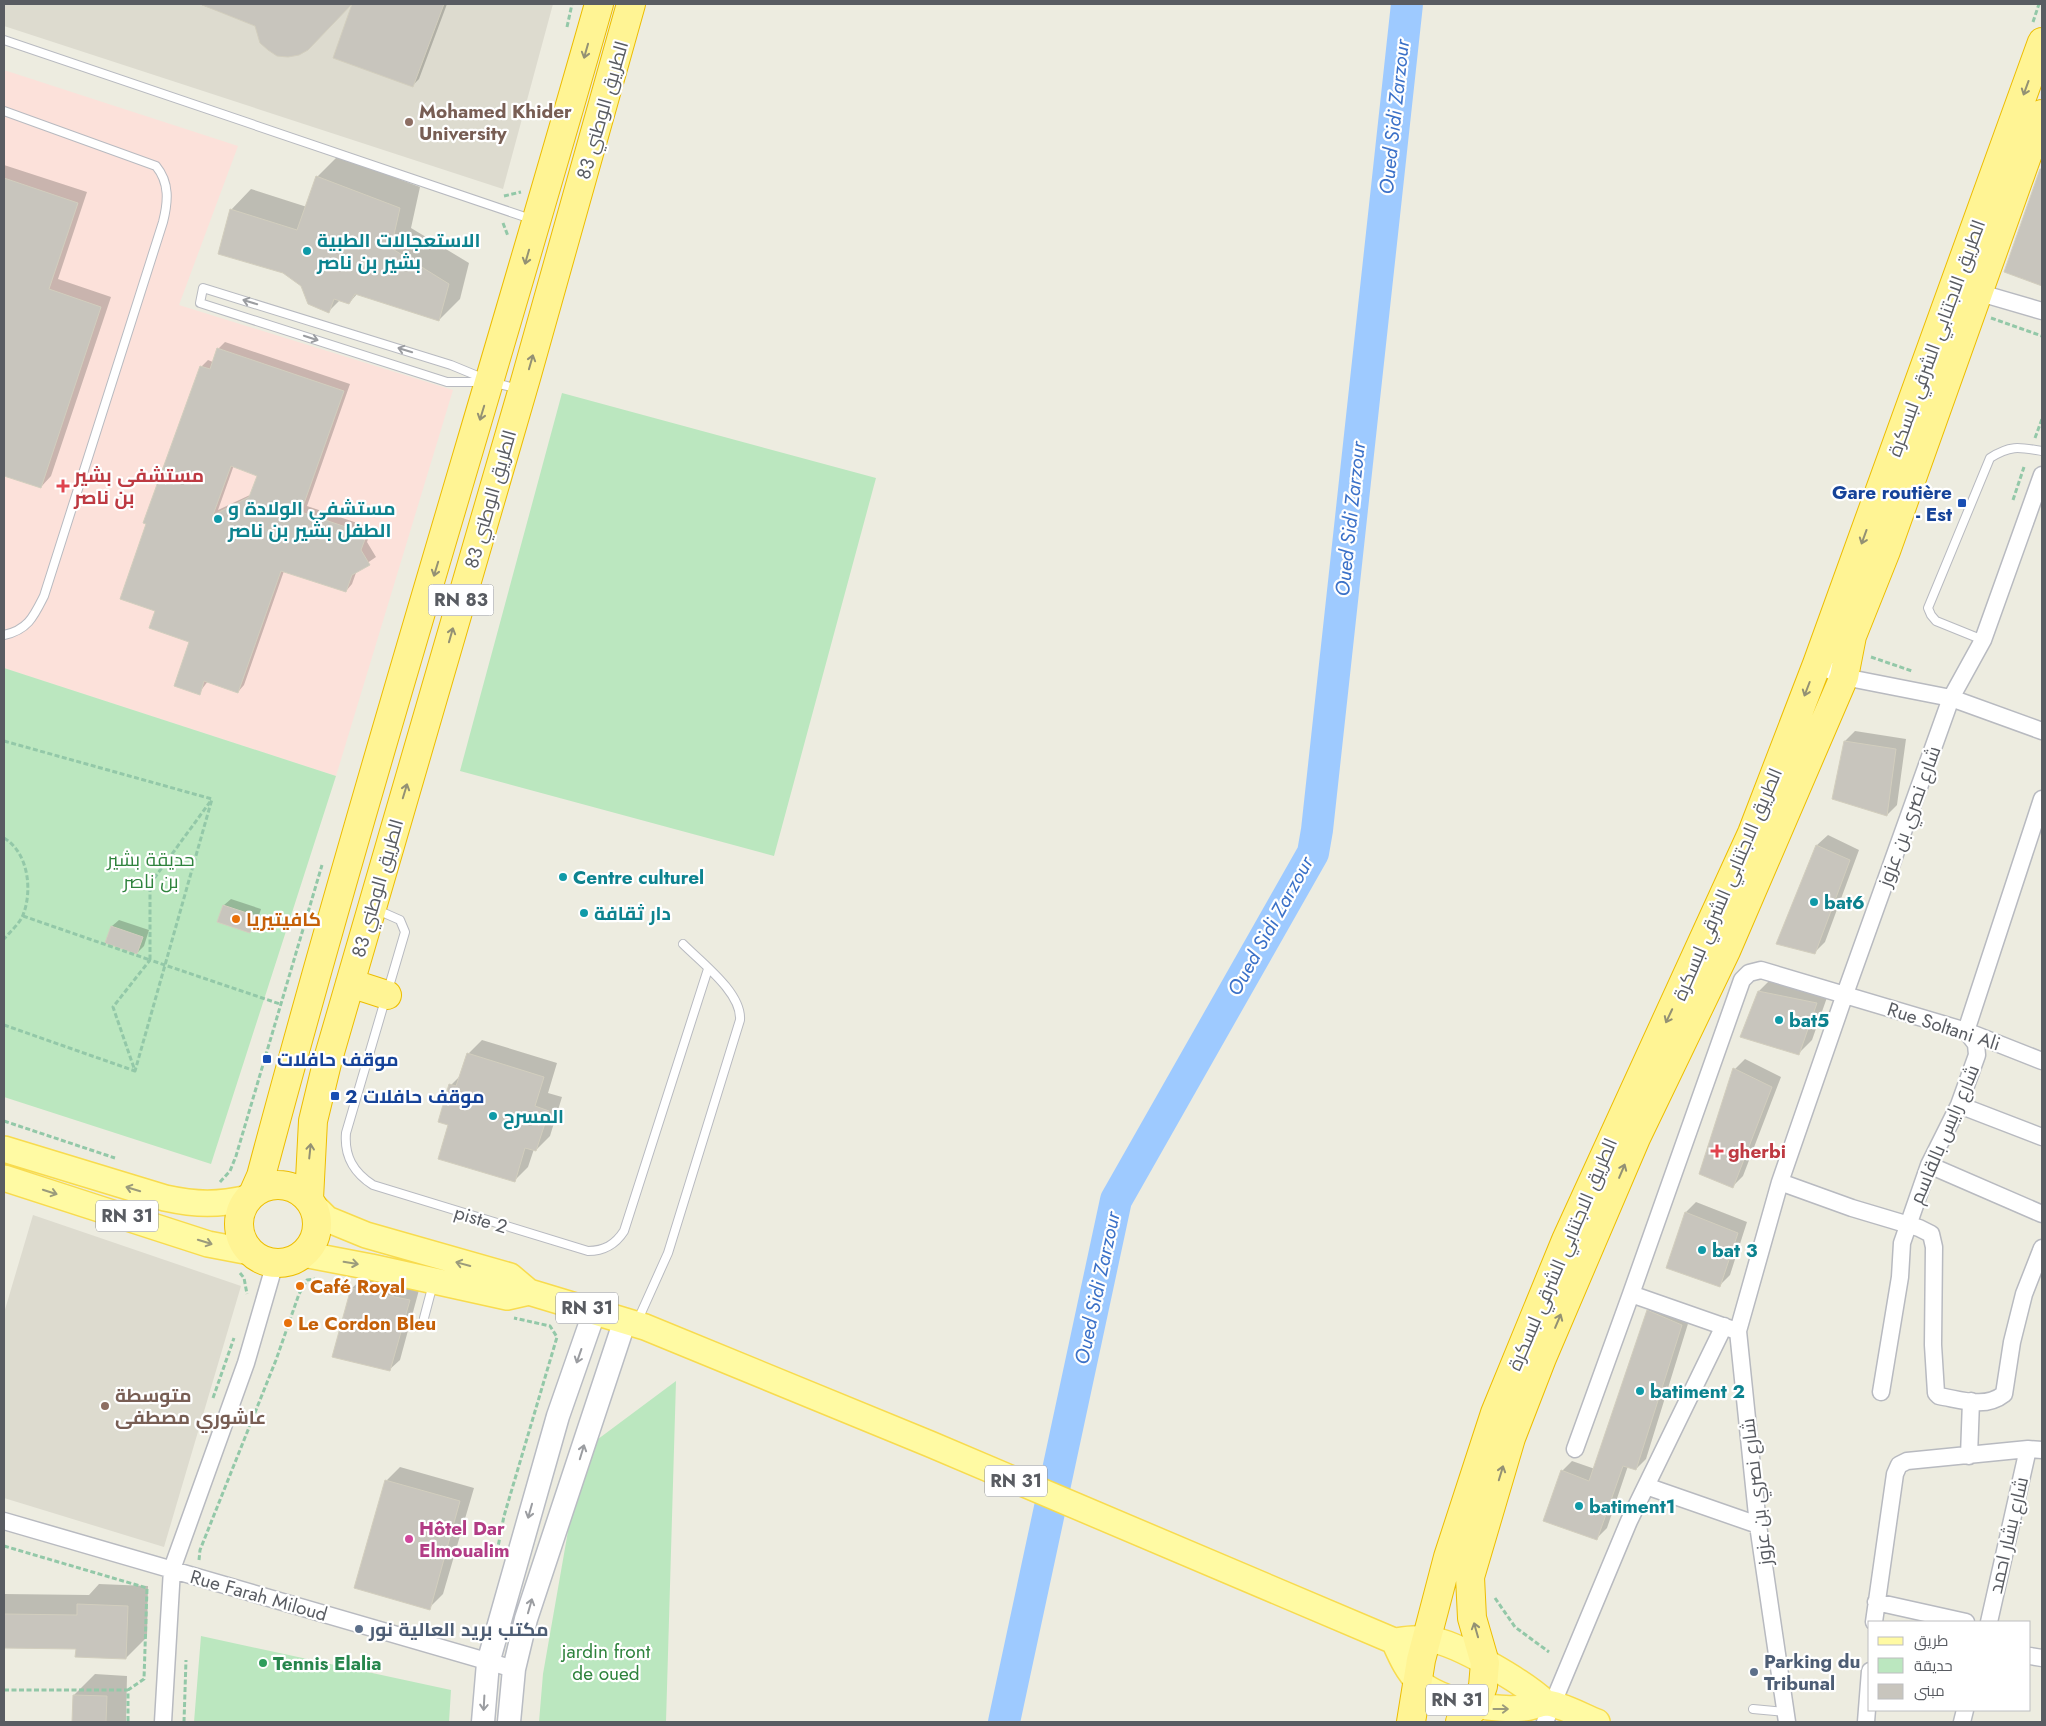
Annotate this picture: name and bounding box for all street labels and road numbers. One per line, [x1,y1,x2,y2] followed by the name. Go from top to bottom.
[570,38,636,183] street label: الطريق الوطني 83
[1881,216,1993,461] street label: الطريق الاجتنابي الشرقي لبسكرة
[458,427,524,572] street label: الطريق الوطني 83
[428,584,494,616] road number: RN 83
[1871,742,1948,892] street label: شارع نصري بن عزوز
[1666,764,1790,1005] street label: الطريق الاجتنابي الشرقي لبسكرة
[345,816,411,961] street label: الطريق الوطني 83
[1884,995,2004,1057] street label: Rue Soltani Ali
[1903,1060,1986,1208] street label: شارع رايس بالقاسم
[1501,1134,1625,1375] street label: الطريق الاجتنابي الشرقي لبسكرة
[451,1199,511,1240] street label: piste 2
[96,1200,158,1232] road number: RN 31
[556,1292,618,1324] road number: RN 31
[1734,1417,1780,1568] street label: شارع نصري بن عزوز
[985,1465,1047,1496] road number: RN 31
[1982,1474,2035,1596] street label: شارع بشار احمد
[187,1563,331,1628] street label: Rue Farah Miloud
[1426,1684,1488,1716] road number: RN 31

